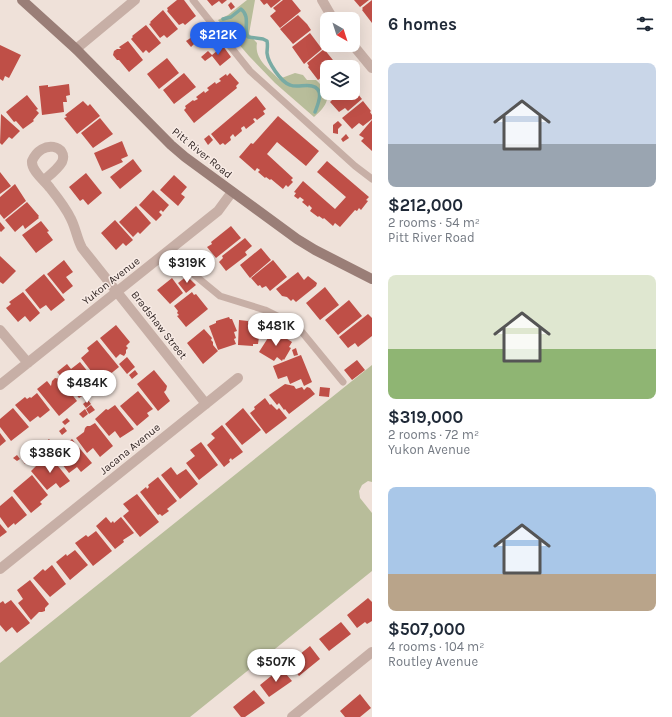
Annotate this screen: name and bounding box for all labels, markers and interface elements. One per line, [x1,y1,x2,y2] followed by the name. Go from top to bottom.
[320,12,360,52] north arrow
[320,12,360,100] map controls
[634,13,656,35] icon: filters
[388,14,457,34] text: 6 homes
[190,22,246,56] pin: $212K
[199,27,237,42] text: $212K
[320,60,360,100] button: layers
[486,89,558,161] icon: home
[169,125,235,181] street label: Pitt River Road
[388,195,463,215] text: $212,000
[388,215,480,230] text: 2 rooms · 54 m²
[388,230,475,245] text: Pitt River Road
[159,250,215,284] pin: $319K
[80,254,143,308] street label: Yukon Avenue
[168,255,206,270] text: $319K
[128,288,190,362] street label: Bradshaw Street
[486,301,558,373] icon: home
[248,313,304,347] pin: $481K
[257,318,295,333] text: $481K
[59,370,115,404] pin: $484K
[66,375,108,390] text: $484K
[388,407,463,427] text: $319,000
[97,421,163,477] street label: Jacana Avenue
[388,427,479,442] text: 2 rooms · 72 m²
[22,440,78,474] pin: $386K
[388,442,470,457] text: Yukon Avenue
[29,445,71,460] text: $386K
[486,513,558,585] icon: home
[388,619,465,639] text: $507,000
[388,639,484,654] text: 4 rooms · 104 m²
[248,649,304,683] pin: $507K
[256,654,296,669] text: $507K
[388,654,478,669] text: Routley Avenue

